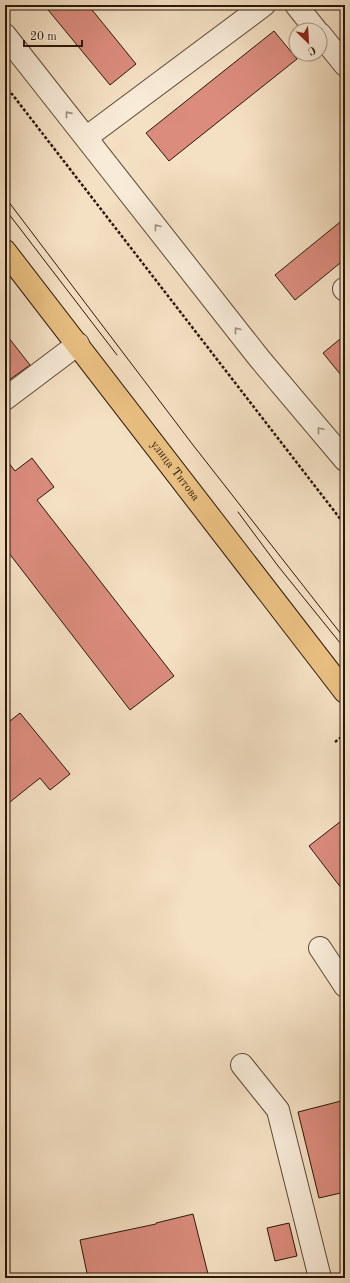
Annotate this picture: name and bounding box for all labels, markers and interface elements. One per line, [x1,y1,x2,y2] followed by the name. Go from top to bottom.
[24,22,82,48] scale bar
[288,22,328,62] north arrow
[30,31,57,43] text: 20 m
[306,43,317,56] text: С
[66,111,73,119] one-way arrow
[155,225,162,232] one-way arrow
[235,327,242,334] one-way arrow
[317,427,324,434] one-way arrow
[148,439,202,504] street label: улица Титова

